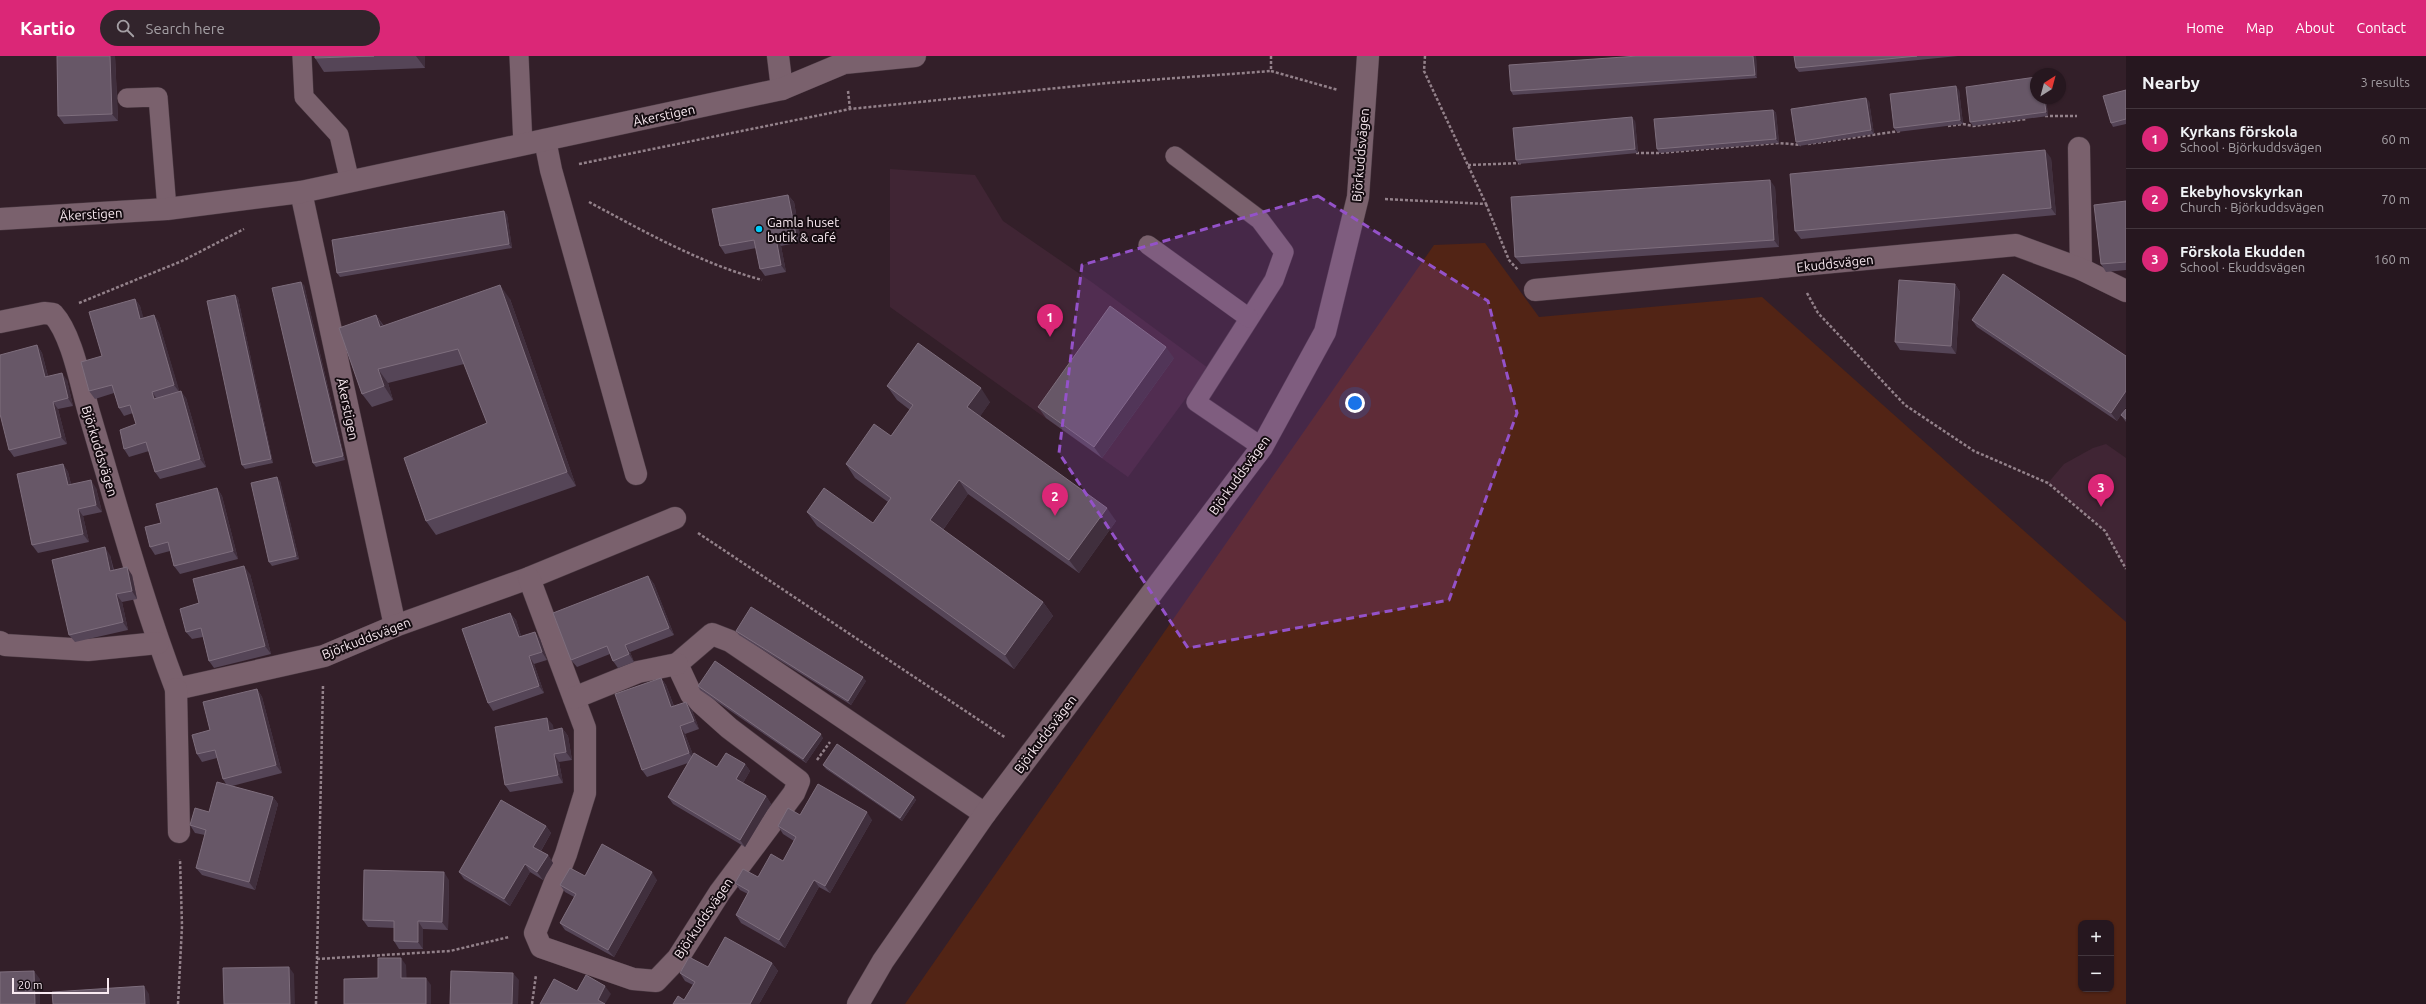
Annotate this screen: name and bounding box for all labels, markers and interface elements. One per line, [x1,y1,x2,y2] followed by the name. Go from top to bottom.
[100,10,380,46] search box
[20,17,76,39] text: Kartio
[114,17,136,39] icon: search
[146,20,225,37] text: Search here
[2186,20,2224,36] text: Home
[2246,20,2274,36] text: Map
[2296,20,2335,36] text: About
[2357,20,2406,36] text: Contact
[2030,68,2066,104] north arrow
[2142,73,2200,92] text: Nearby
[2360,75,2410,89] text: 3 results
[632,102,696,128] street label: Åkerstigen
[1349,108,1371,202] street label: Björkuddsvägen
[2180,123,2298,140] text: Kyrkans förskola
[2151,132,2159,146] text: 1
[2381,132,2410,146] text: 60 m
[2180,140,2322,154] text: School · Björkuddsvägen
[2180,183,2303,200] text: Ekebyhovskyrkan
[2151,192,2159,206] text: 2
[2381,192,2410,206] text: 70 m
[2180,200,2324,214] text: Church · Björkuddsvägen
[59,205,123,223] street label: Åkerstigen
[767,215,839,244] place label: Gamla huset butik & café
[754,224,764,234] marker: Gamla huset butik & café
[2180,243,2305,260] text: Förskola Ekudden
[1796,252,1874,274] street label: Ekuddsvägen
[2151,252,2159,266] text: 3
[2374,252,2410,266] text: 160 m
[2180,260,2305,274] text: School · Ekuddsvägen
[1037,304,1063,337] pin: 1
[335,377,361,441] street label: Åkerstigen
[1345,393,1365,413] your location
[80,404,120,498] street label: Björkuddsvägen
[1206,433,1272,517] street label: Björkuddsvägen
[2088,474,2114,507] pin: 3
[1042,483,1068,516] pin: 2
[320,615,412,661] street label: Björkuddsvägen
[1011,692,1079,776] street label: Björkuddsvägen
[671,875,735,961] street label: Björkuddsvägen
[2078,920,2114,992] map controls
[2078,920,2114,956] button: +
[2078,956,2114,992] button: −
[12,976,109,995] scale bar
[18,979,42,991] text: 20 m

